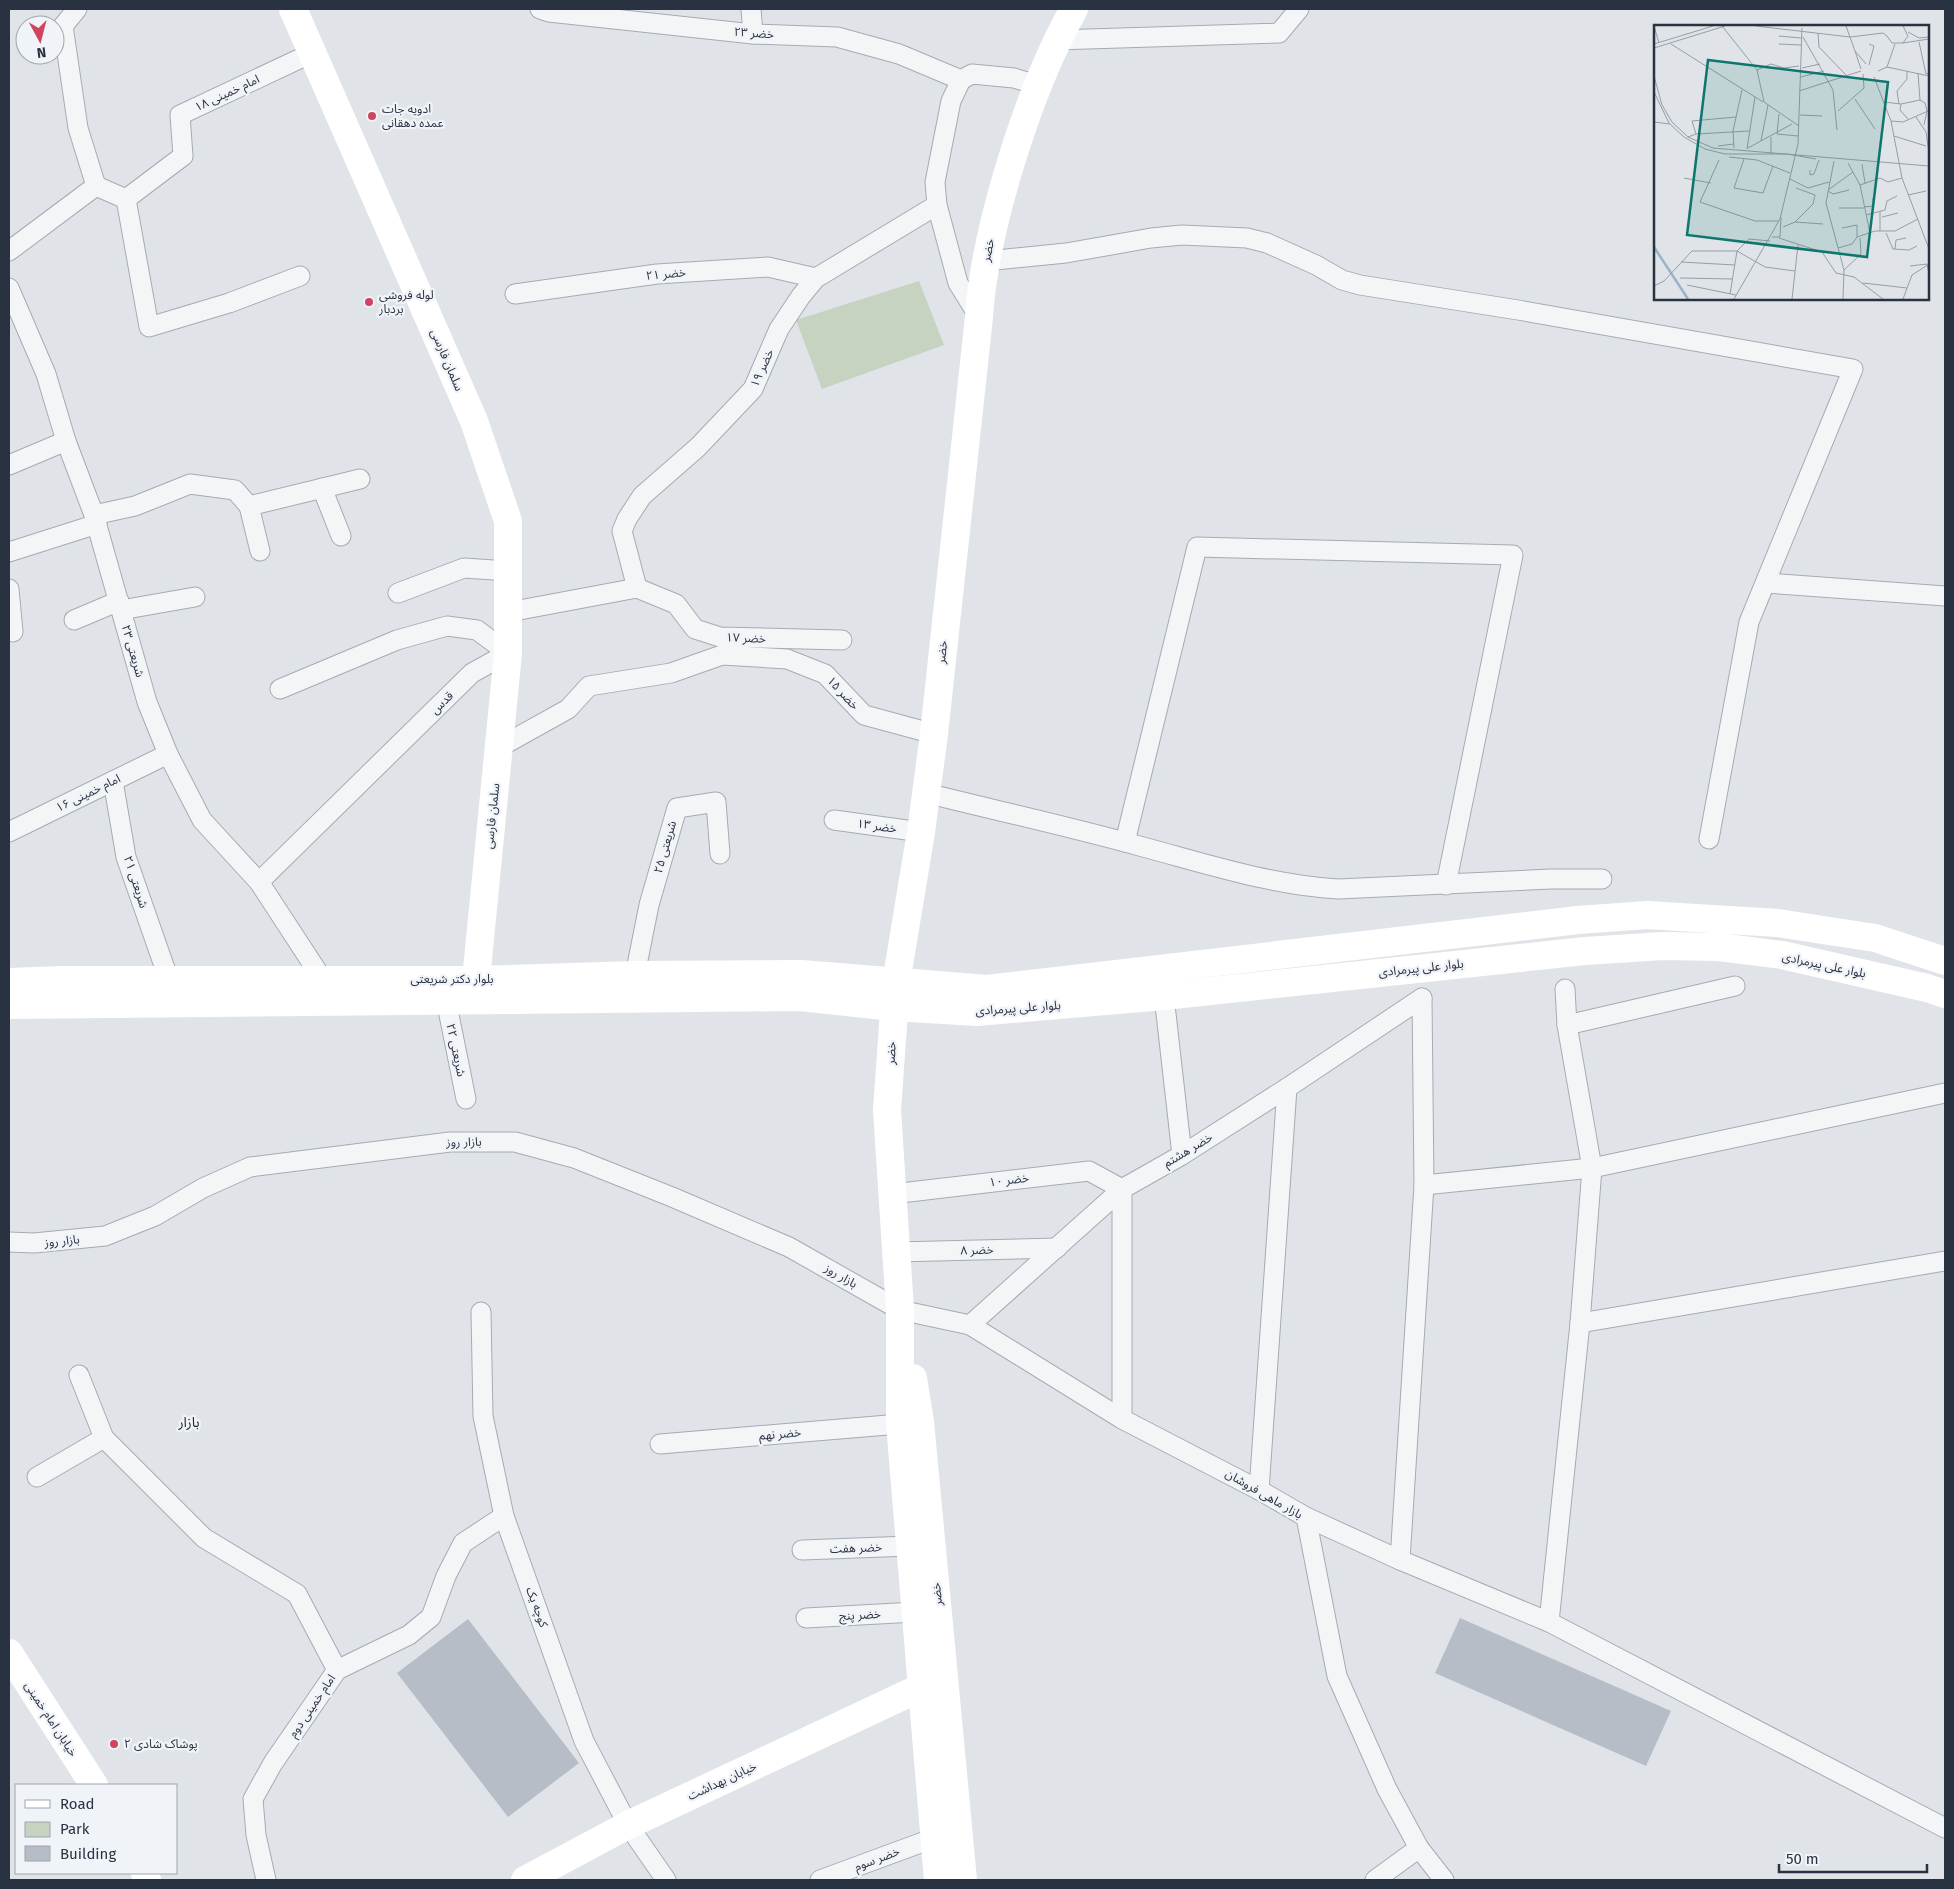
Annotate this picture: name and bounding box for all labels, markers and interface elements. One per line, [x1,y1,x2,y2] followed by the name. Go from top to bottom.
[15,15,65,65] north arrow
[733,25,775,41] street label: خضر ۲۳
[1654,25,1929,300] inset map
[36,43,47,61] text: N
[192,72,263,116] street label: امام خمینی ۱۸
[382,102,444,130] place label: ادویه جات‌ عمده ‌دهقانی
[366,110,378,122] marker: ادویه جات‌ عمده ‌دهقانی
[979,237,997,264] street label: خضر
[645,265,687,283] street label: خضر ۲۱
[378,288,434,316] place label: لوله فروشی بردبار
[363,296,375,308] marker: لوله فروشی بردبار
[428,327,466,393] street label: سلمان فارسی
[747,347,777,389] street label: خضر ۱۹
[119,623,147,679] street label: شریعتی ۲۳
[726,630,766,646] street label: خضر ۱۷
[934,640,950,665] street label: خضر
[824,674,862,712] street label: خضر ۱۵
[428,689,456,717] street label: قدس
[53,771,124,816] street label: امام خمینی ۱۶
[482,782,502,850] street label: سلمان فارسی
[856,816,898,836] street label: خضر ۱۳
[651,819,679,875] street label: شریعتی ۲۵
[121,854,151,910] street label: شریعتی ۲۱
[1781,949,1867,982] street label: بلوار علی پیرمرادی
[1378,957,1464,981] street label: بلوار علی پیرمرادی
[411,972,493,986] street label: بلوار دکتر شریعتی
[975,998,1061,1019] street label: بلوار علی پیرمرادی
[443,1022,468,1078] street label: شریعتی ۲۲
[883,1041,899,1066] street label: خضر
[1161,1130,1216,1172] street label: خضر هشتم
[445,1135,482,1149] street label: بازار روز
[988,1171,1030,1189] street label: خضر ۱۰
[43,1232,80,1250] street label: بازار روز
[960,1242,994,1258] street label: خضر ۸
[821,1261,860,1291] street label: بازار روز
[177,1414,200,1431] district label: بازار
[758,1425,802,1445] street label: خضر نهم
[1223,1466,1305,1522] street label: بازار ماهی فروشان
[830,1540,882,1556] street label: خضر هفت
[929,1582,945,1607] street label: خضر
[522,1585,551,1630] street label: کوچه یک
[839,1607,881,1625] street label: خضر پنج
[286,1672,340,1741] street label: امام خمینی دوم
[20,1679,80,1760] street label: خیابان امام خمینی
[124,1737,198,1752] place label: پوشاک شادی ۲
[108,1738,120,1750] marker: پوشاک شادی ۲
[685,1759,759,1803] street label: خیابان بهداشت
[15,1784,178,1874] legend
[60,1795,95,1813] text: Road
[60,1820,90,1838] text: Park
[1779,1842,1926,1874] scale bar
[852,1844,902,1876] street label: خضر سوم
[60,1845,116,1863] text: Building
[1786,1850,1819,1868] text: 50 m

